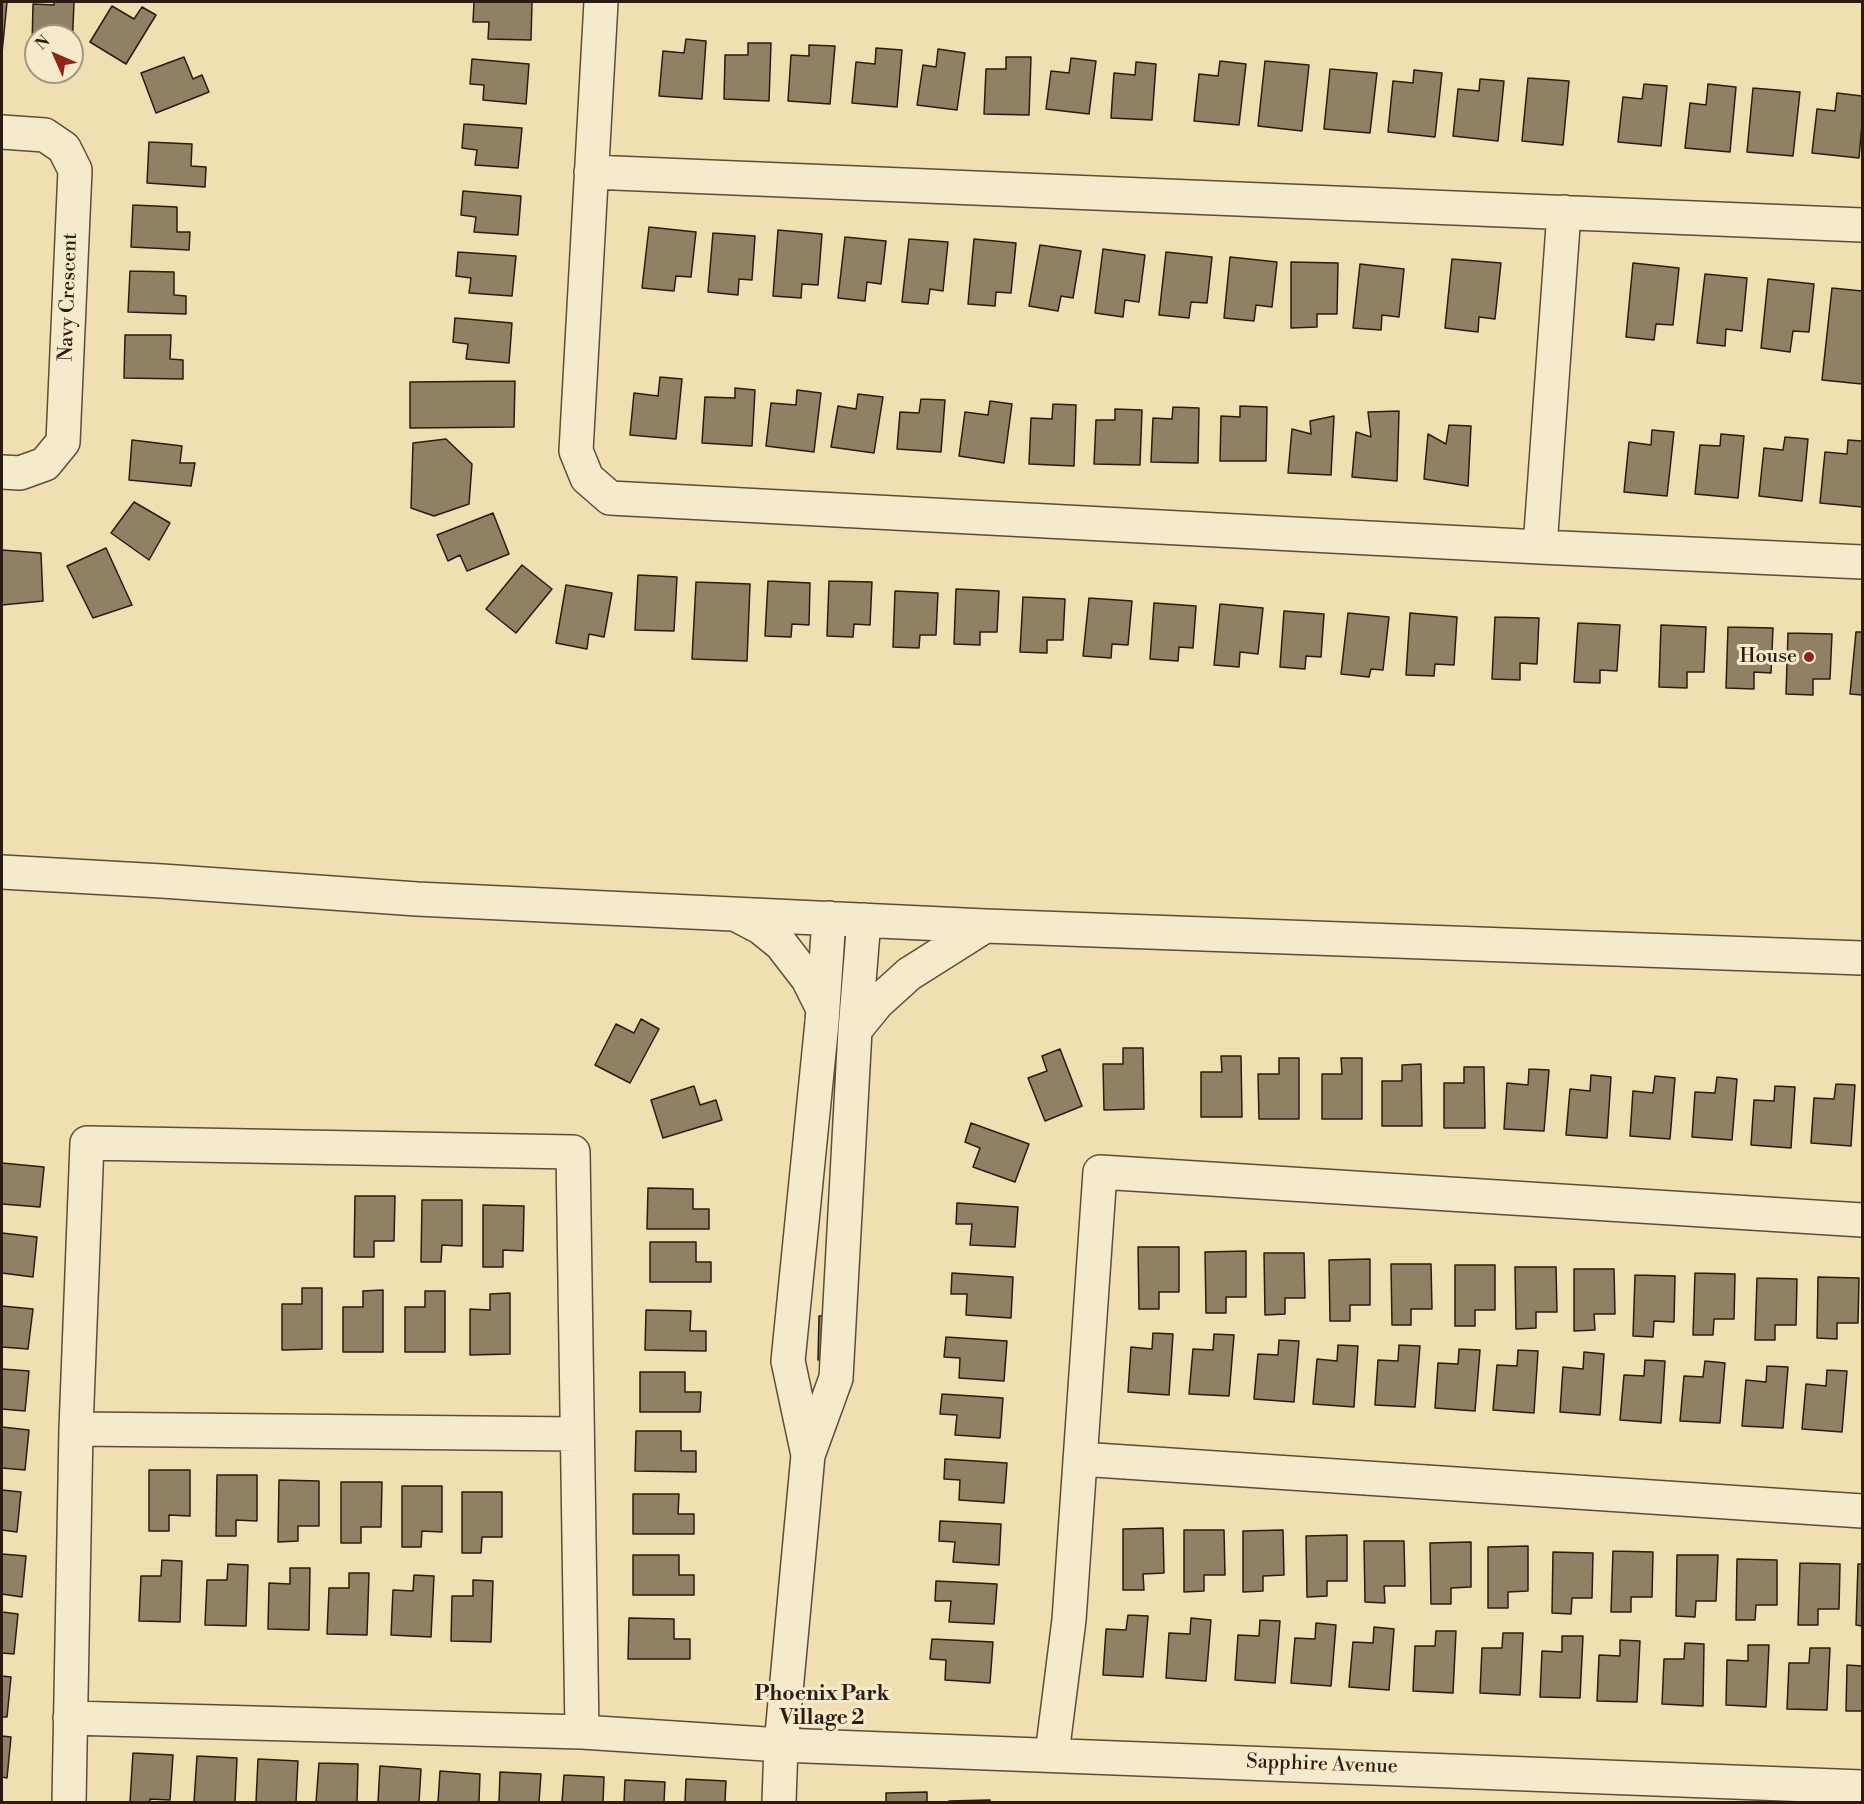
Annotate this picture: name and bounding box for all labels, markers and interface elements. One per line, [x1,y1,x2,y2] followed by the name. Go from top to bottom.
[24,24,84,84] north arrow
[31,31,54,54] text: N
[55,232,83,362] street label: Navy Crescent
[1739,645,1797,669] place label: House
[1802,650,1816,664] marker: House
[755,1682,889,1732] district label: Phoenix Park Village 2
[1246,1750,1398,1780] street label: Sapphire Avenue

